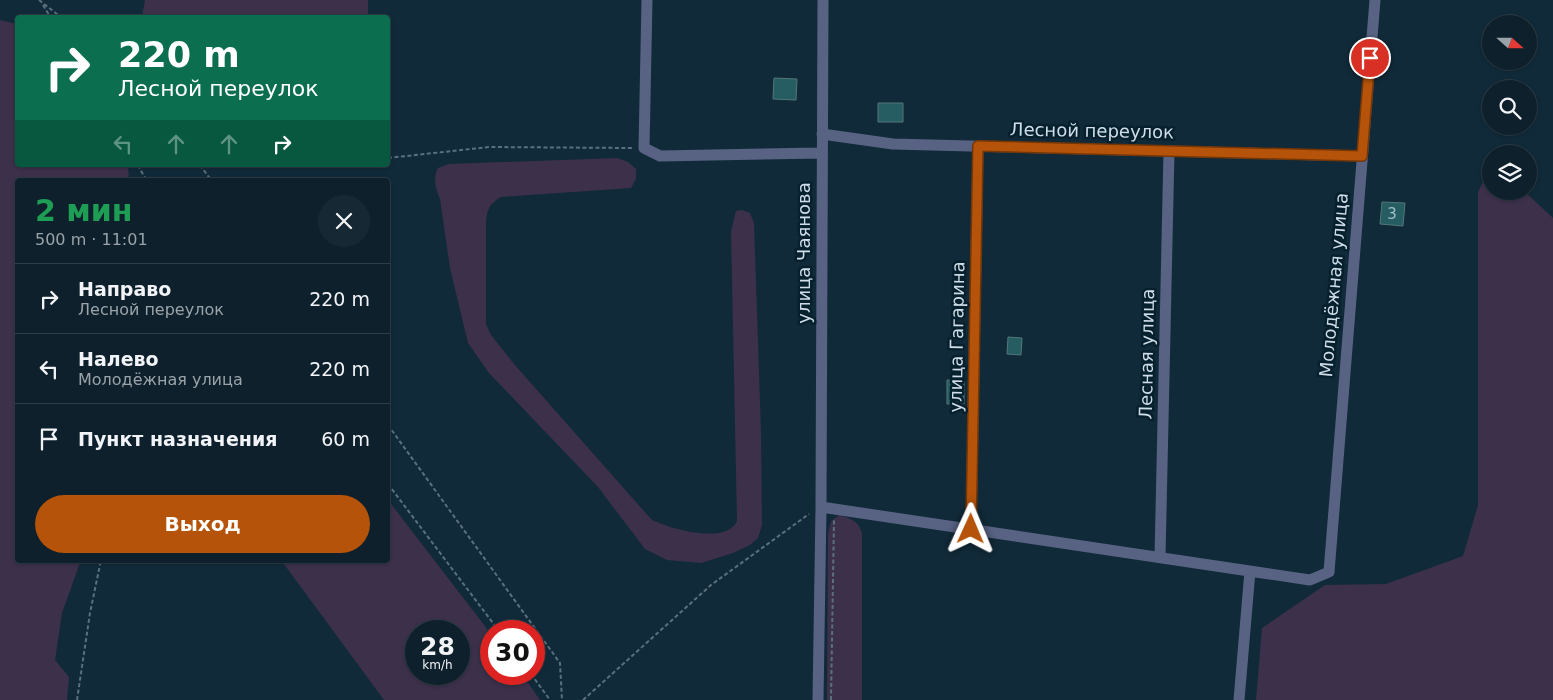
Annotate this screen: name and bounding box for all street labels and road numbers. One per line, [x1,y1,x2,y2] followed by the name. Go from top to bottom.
[1010,119,1174,142] street label: Лесной переулок
[793,182,814,324] street label: улица Чаянова
[1315,192,1352,378] street label: Молодёжная улица
[945,261,968,413] street label: улица Гагарина
[1135,288,1158,420] street label: Лесная улица

